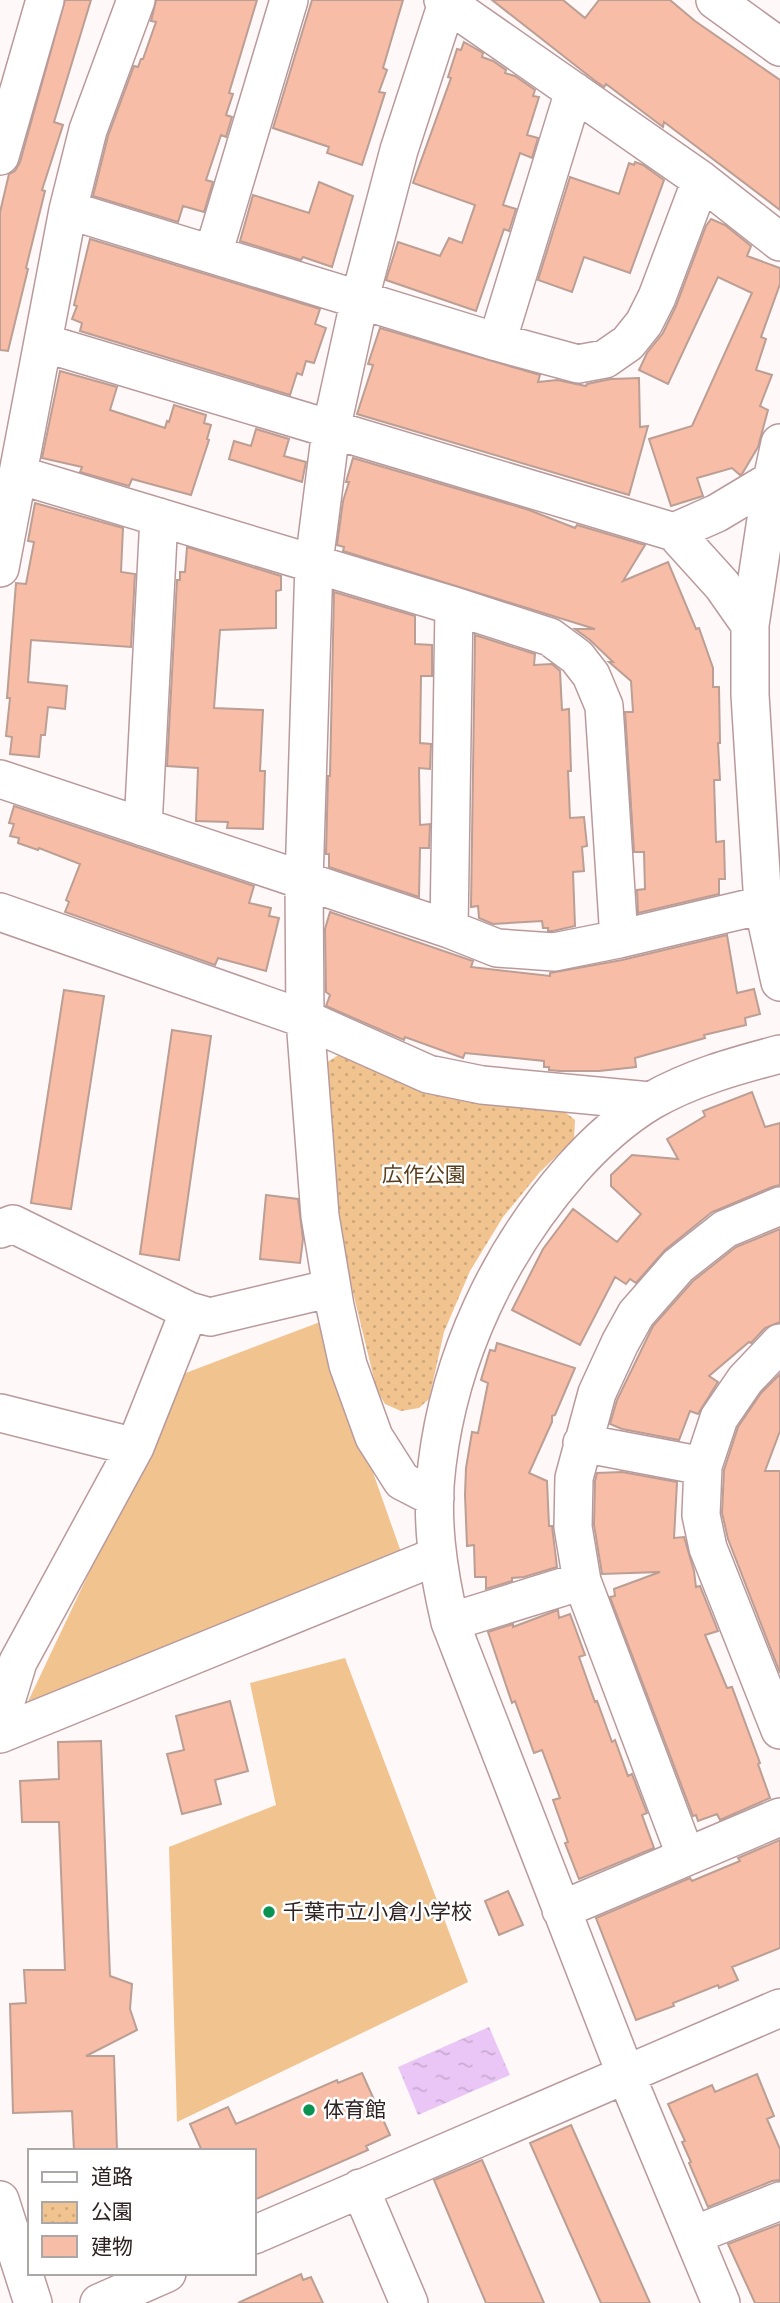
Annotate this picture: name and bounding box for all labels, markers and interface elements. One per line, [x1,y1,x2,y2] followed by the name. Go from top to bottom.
[382,1161,466,1188] park label: 広作公園
[283,1898,472,1925] place label: 千葉市立小倉小学校
[261,1904,277,1920] marker: 千葉市立小倉小学校
[323,2096,386,2123] place label: 体育館
[301,2102,317,2118] marker: 体育館
[28,2149,256,2275] legend
[91,2163,133,2190] text: 道路
[91,2198,133,2225] text: 公園
[91,2233,133,2260] text: 建物

